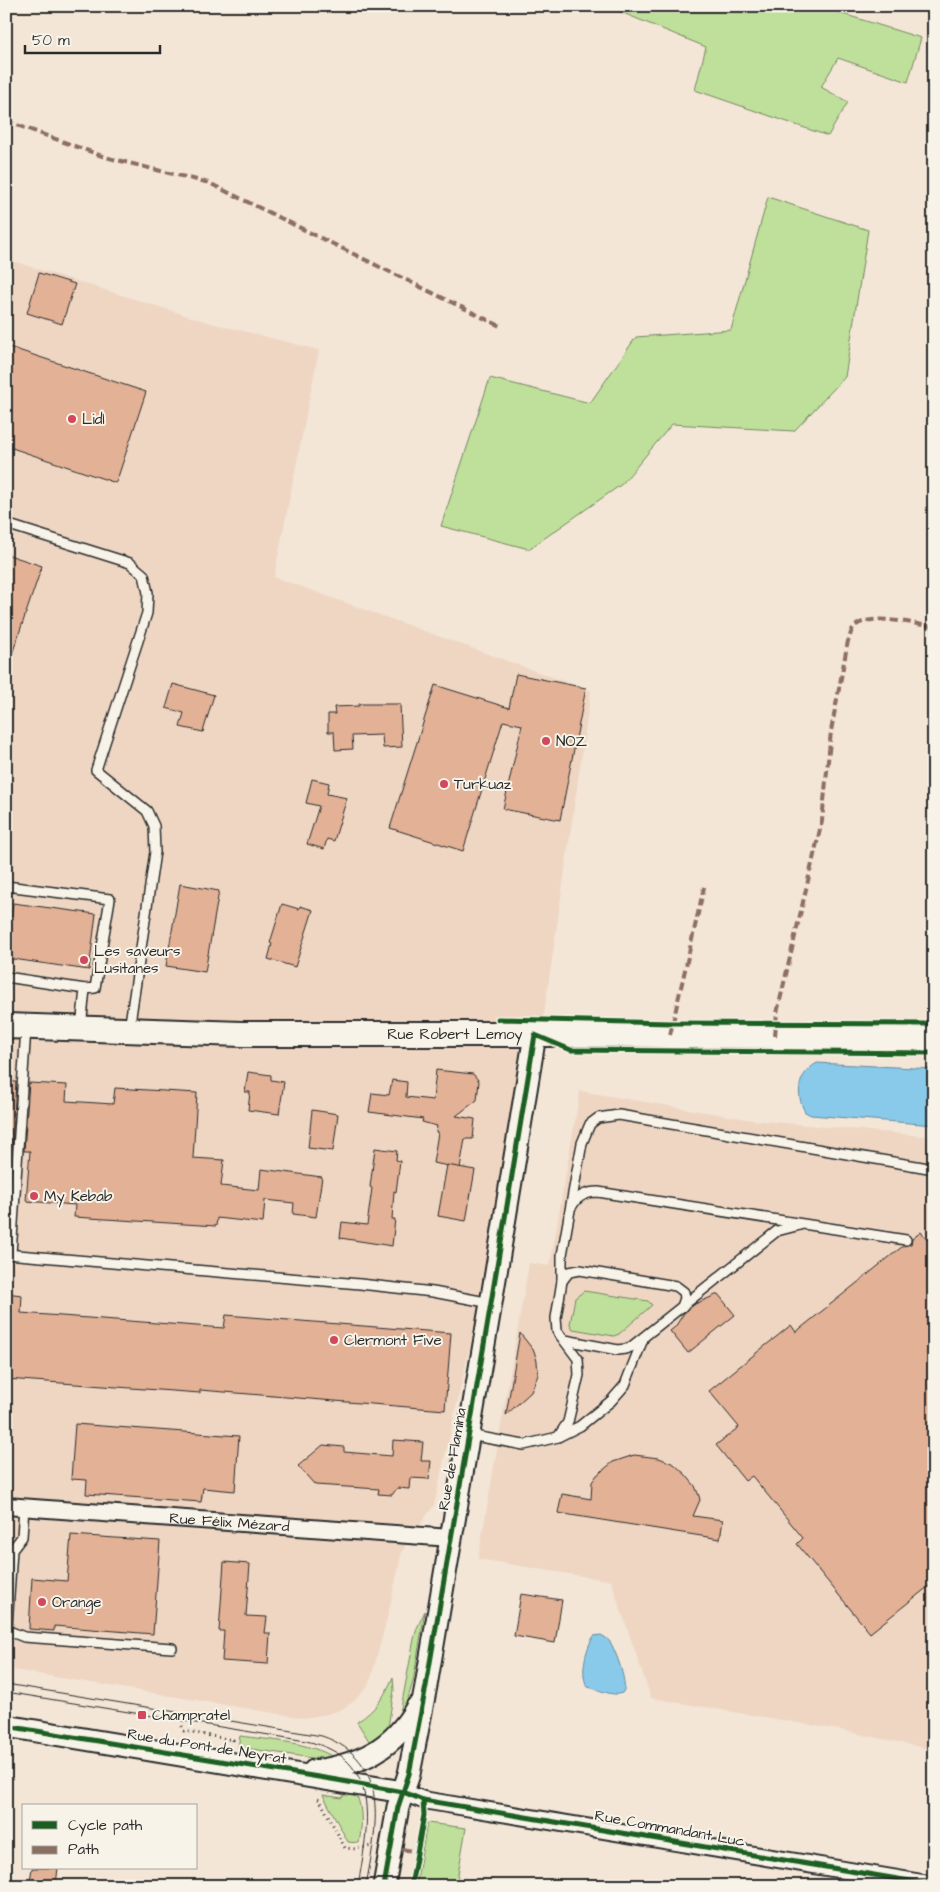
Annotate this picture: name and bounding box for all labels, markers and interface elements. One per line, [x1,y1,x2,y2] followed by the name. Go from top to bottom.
[25,22,160,54] scale bar
[32,30,70,51] text: 50 m
[82,409,105,430] place label: Lidl
[66,413,78,425] marker: Lidl
[556,731,587,752] place label: NOZ
[540,735,552,747] marker: NOZ
[454,774,512,795] place label: Turkuaz
[438,778,450,790] marker: Turkuaz
[94,941,181,979] place label: Les saveurs Lusitanes
[78,954,90,966] marker: Les saveurs Lusitanes
[387,1024,523,1046] street label: Rue Robert Lemoy
[44,1186,113,1208] place label: My Kebab
[28,1190,40,1202] marker: My Kebab
[344,1330,442,1351] place label: Clermont Five
[328,1334,340,1346] marker: Clermont Five
[433,1406,472,1512] street label: Rue de Flamina
[169,1508,290,1537] street label: Rue Félix Mézard
[52,1592,101,1614] place label: Orange
[36,1596,48,1608] marker: Orange
[152,1705,230,1726] place label: Champratel
[136,1709,148,1721] marker: Champratel
[126,1724,288,1770] street label: Rue du Pont de Neyrat
[22,1804,198,1870] legend
[593,1805,747,1852] street label: Rue Commandant Luc
[68,1815,143,1837] text: Cycle path
[68,1839,99,1860] text: Path

